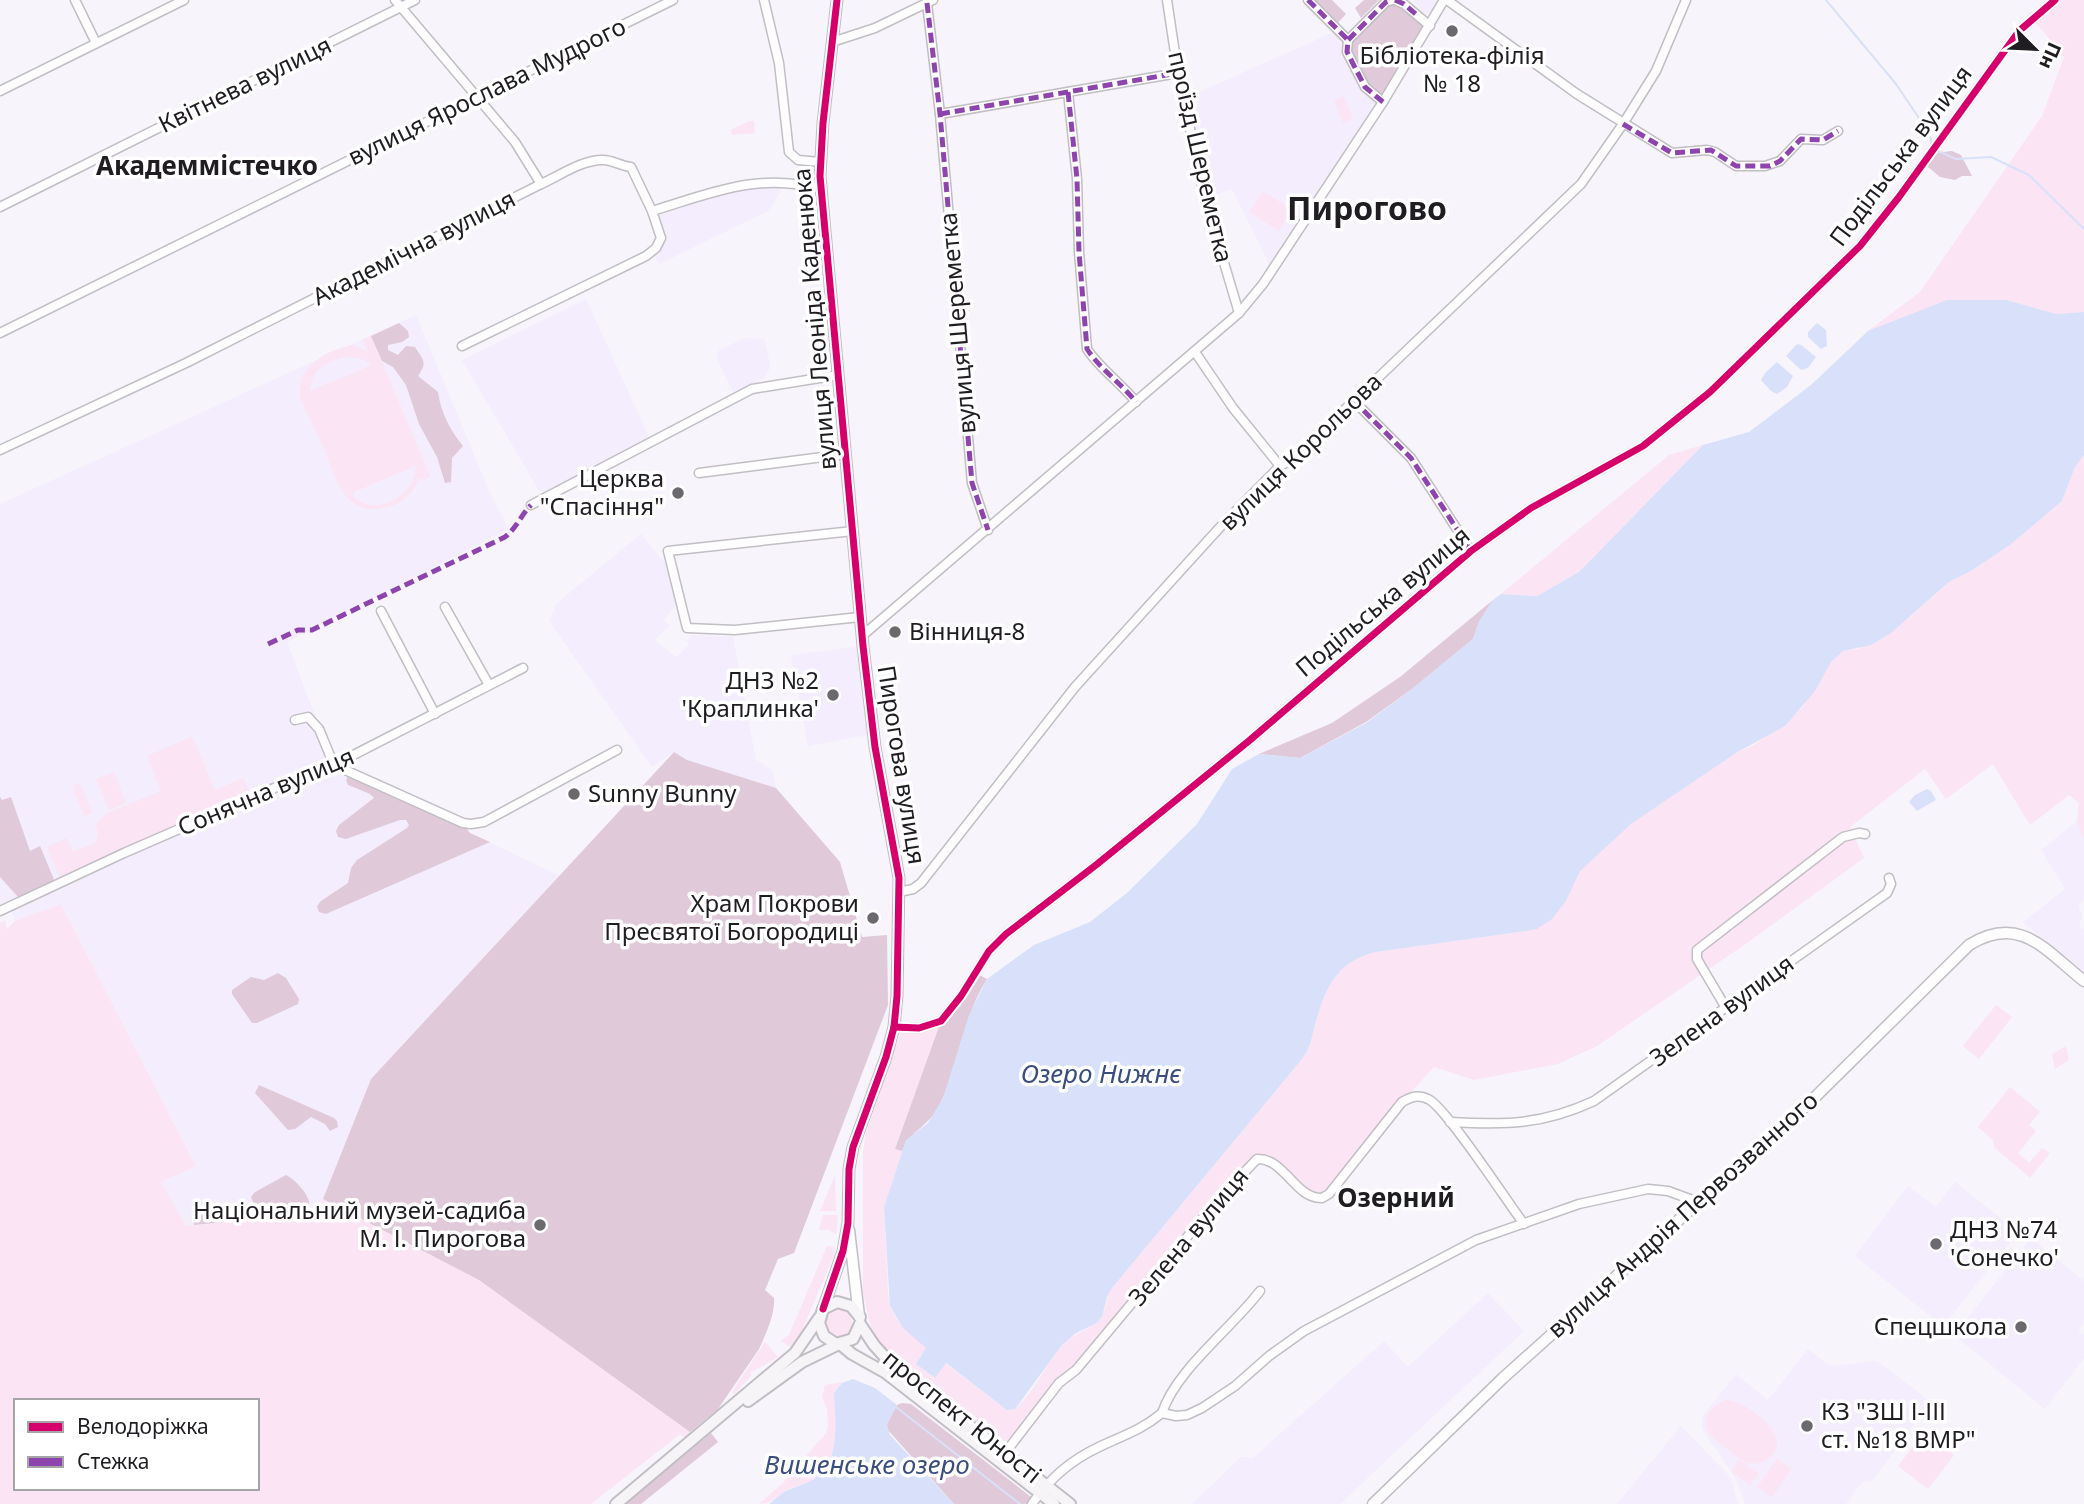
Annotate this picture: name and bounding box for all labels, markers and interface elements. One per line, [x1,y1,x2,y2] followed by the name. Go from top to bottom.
[342,9,631,172] street label: вулиця Ярослава Мудрого
[2000,14,2070,84] north arrow
[1444,23,1460,39] marker: Бібліотека-філія № 18
[152,27,336,140] street label: Квітнева вулиця
[1359,38,1545,99] place label: Бібліотека-філія № 18
[2033,38,2068,74] text: Пн
[1161,48,1242,266] street label: проїзд Шереметка
[1821,58,1979,252] street label: Подільська вулиця
[96,147,318,183] district label: Академмістечко
[784,167,843,471] street label: вулиця Леоніда Каденюка
[306,181,520,312] street label: Академічна вулиця
[1287,186,1447,229] district label: Пирогово
[930,211,983,435] street label: вулиця Шереметка
[1212,365,1388,537] street label: вулиця Корольова
[540,461,664,522] place label: Церква "Спасіння"
[670,485,686,501] marker: Церква "Спасіння"
[1288,518,1476,684] street label: Подільська вулиця
[909,614,1025,647] place label: Вінниця-8
[887,624,903,640] marker: Вінниця-8
[682,663,819,724] place label: ДНЗ №2 'Краплинка'
[870,663,934,867] street label: Пирогова вулиця
[825,687,841,703] marker: ДНЗ №2 'Краплинка'
[172,739,359,843] street label: Сонячна вулиця
[588,776,737,809] place label: Sunny Bunny
[566,786,582,802] marker: Sunny Bunny
[604,886,859,947] place label: Храм Покрови Пресвятої Богородиці
[865,910,881,926] marker: Храм Покрови Пресвятої Богородиці
[1642,946,1800,1073] street label: Зелена вулиця
[1021,1055,1181,1091] water label: Озеро Нижнє
[1540,1083,1824,1344] street label: вулиця Андрія Первозванного
[1120,1160,1255,1312] street label: Зелена вулиця
[1337,1179,1455,1215] district label: Озерний
[193,1193,526,1254] place label: Національний музей-садиба М. І. Пирогова
[1950,1212,2059,1273] place label: ДНЗ №74 'Сонечко'
[532,1217,548,1233] marker: Національний музей-садиба М. І. Пирогова
[1928,1236,1944,1252] marker: ДНЗ №74 'Сонечко'
[1874,1309,2007,1342] place label: Спецшкола
[2013,1319,2029,1335] marker: Спецшкола
[877,1342,1049,1490] street label: проспект Юності
[1821,1394,1976,1455] place label: КЗ "ЗШ І-ІІІ ст. №18 ВМР"
[14,1399,259,1490] legend
[77,1412,209,1440] text: Велодоріжка
[1799,1418,1815,1434] marker: КЗ "ЗШ І-ІІІ ст. №18 ВМР"
[764,1446,970,1482] water label: Вишенське озеро
[77,1447,150,1475] text: Стежка

